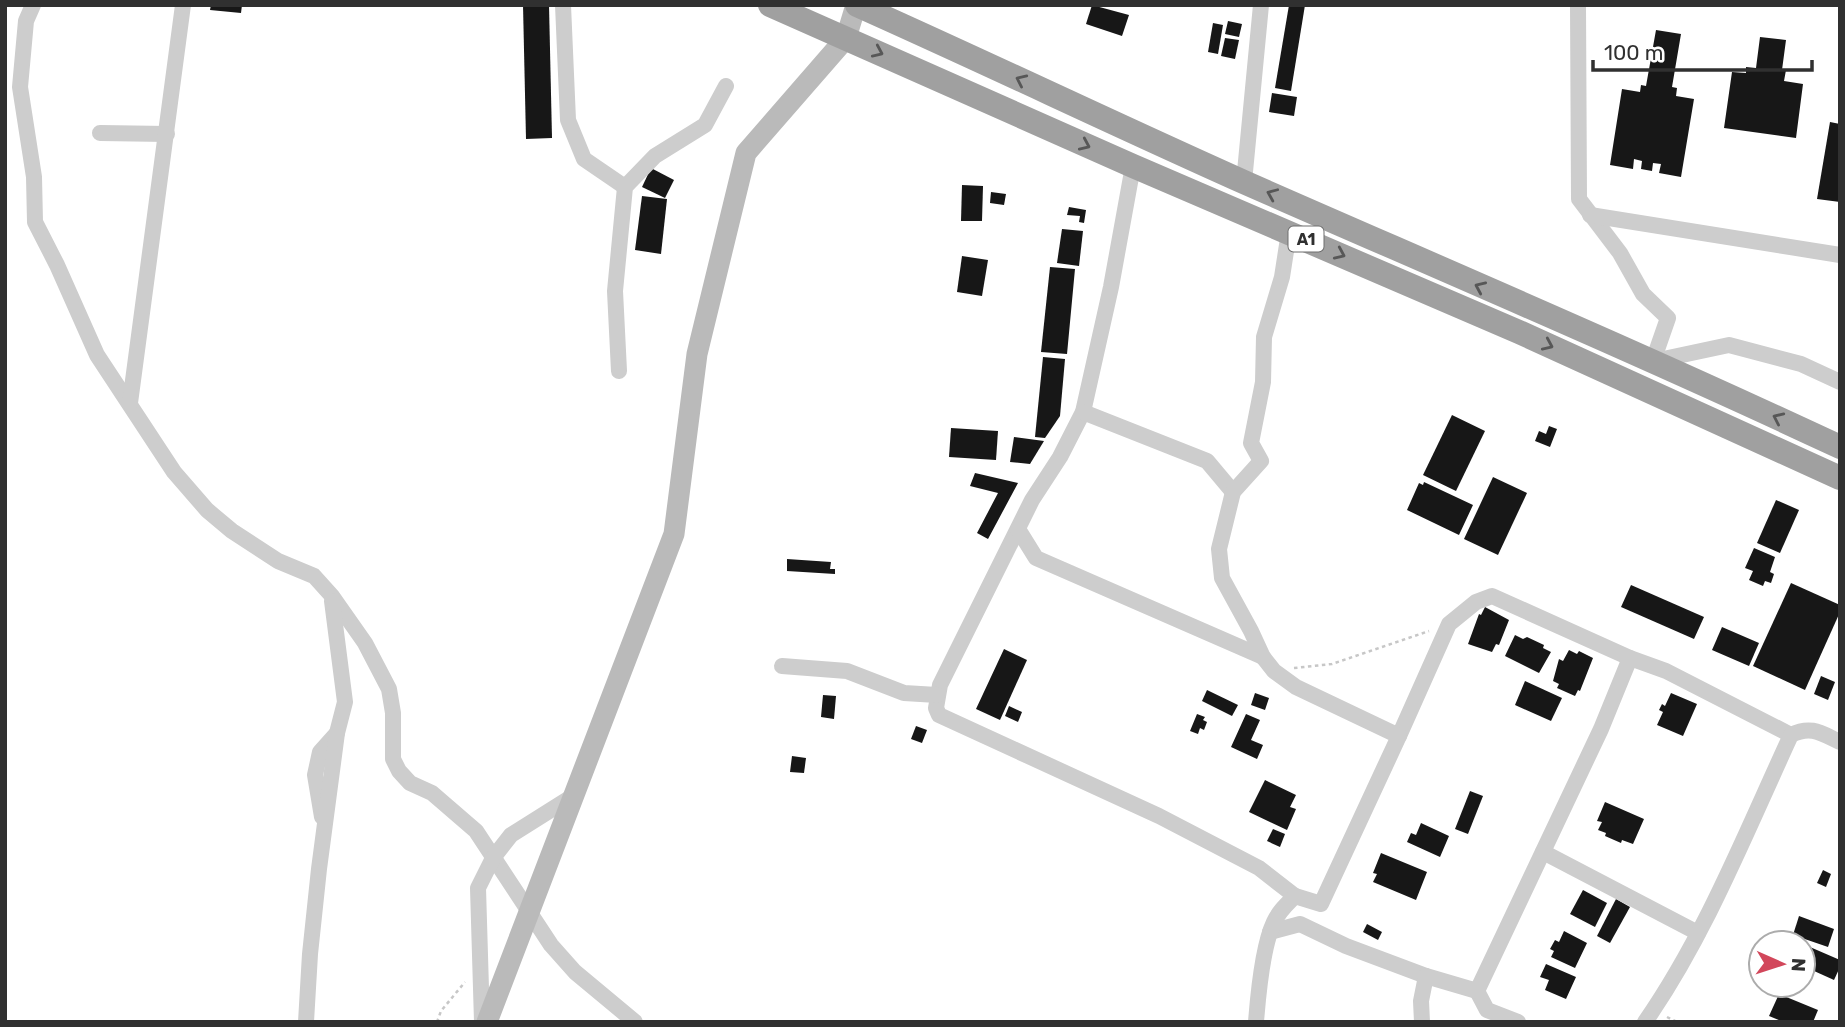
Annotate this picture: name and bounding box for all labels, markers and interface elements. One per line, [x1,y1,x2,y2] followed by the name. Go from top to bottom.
[1593,28,1812,72] scale bar
[1604,40,1663,65] text: 100 m
[871,44,883,58] one-way arrow
[1016,74,1028,88] one-way arrow
[1078,137,1091,151] one-way arrow
[1267,188,1280,202] one-way arrow
[1288,227,1324,252] road number: A1
[1332,246,1345,260] one-way arrow
[1475,281,1487,295] one-way arrow
[1541,337,1553,351] one-way arrow
[1773,412,1785,426] one-way arrow
[1747,929,1817,999] north arrow
[1787,957,1810,972] text: N

